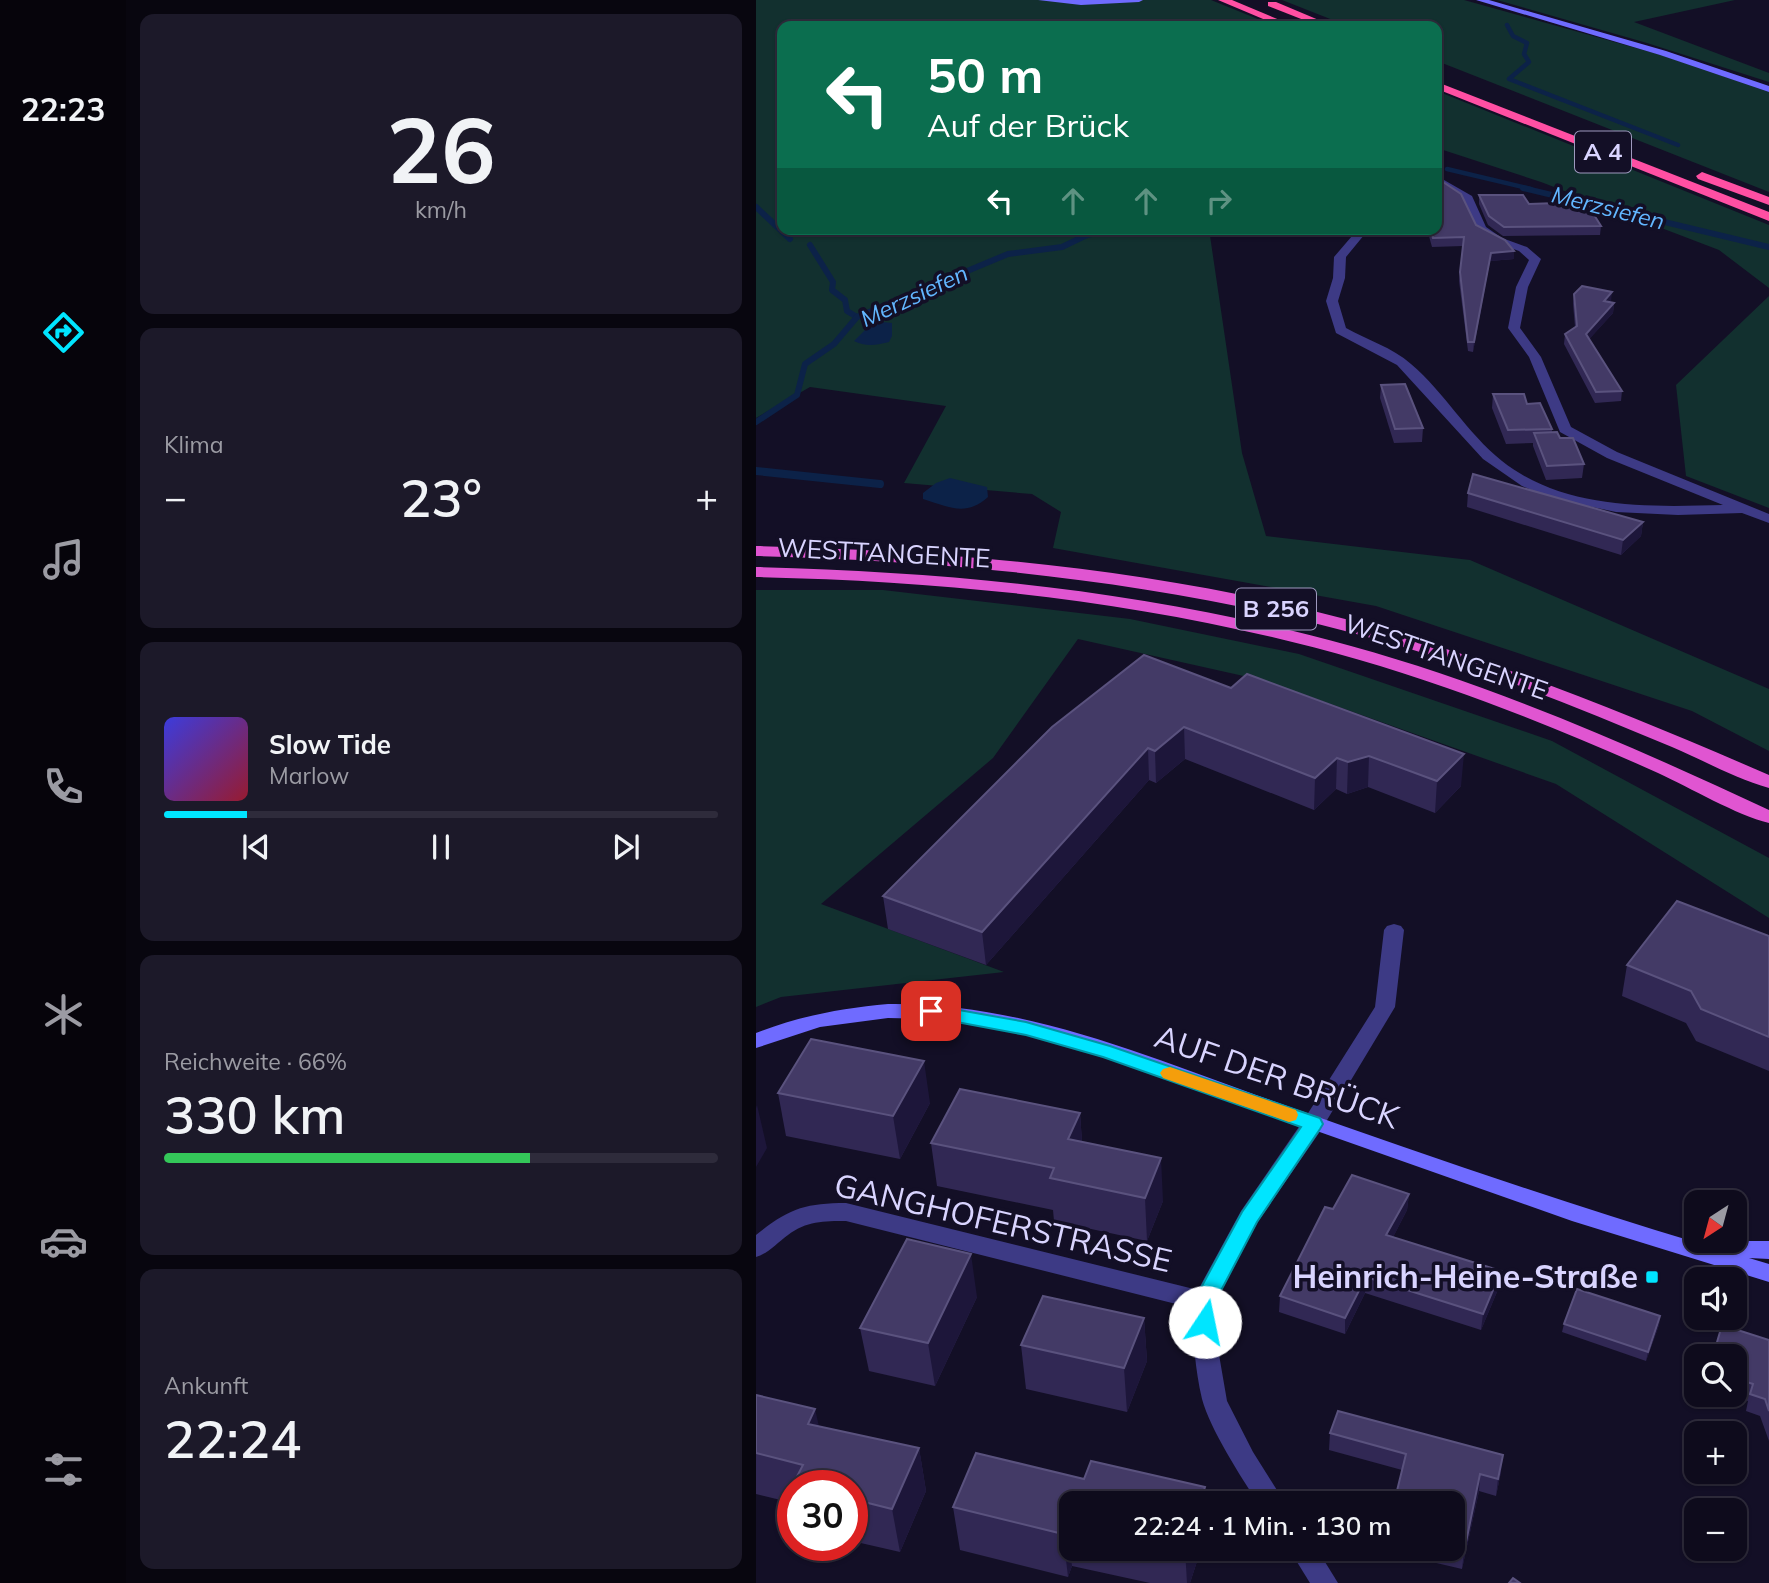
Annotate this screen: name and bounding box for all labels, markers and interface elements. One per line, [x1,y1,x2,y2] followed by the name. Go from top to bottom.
[927,44,1043,105] text: 50 m
[812,49,903,140] icon: left
[21,89,105,129] text: 22:23
[386,92,496,206] text: 26
[927,105,1129,145] text: Auf der Brück
[1575,132,1631,172] road number: A 4
[1549,179,1668,236] water label: Merzsiefen
[981,182,1019,220] icon: left
[1054,182,1092,220] icon: ahead
[1127,182,1165,220] icon: ahead
[1200,182,1238,220] icon: right
[415,195,467,224] text: km/h
[855,258,972,333] water label: Merzsiefen
[39,308,88,357] icon: directions
[164,430,224,459] text: Klima
[400,465,482,530] text: 23°
[164,473,187,521] text: −
[695,473,718,521] text: +
[777,530,991,575] street label: WESTTANGENTE
[39,535,88,584] icon: music
[1236,588,1316,630] road number: B 256
[1340,606,1552,707] street label: WESTTANGENTE
[269,728,391,761] text: Slow Tide
[269,761,349,790] text: Marlow
[39,762,88,811] icon: phone
[237,828,275,866] icon: previous
[422,828,460,866] icon: pause
[607,828,645,866] icon: next
[901,981,961,1041] pin
[39,990,88,1039] icon: climate
[912,992,950,1030] icon: arrive
[1150,1016,1405,1137] street label: AUF DER BRÜCK
[164,1047,347,1076] text: Reichweite · 66%
[164,1082,345,1147] text: 330 km
[831,1164,1176,1280] street label: GANGHOFERSTRASSE
[1684,1190,1746,1253] north arrow
[1684,1190,1747,1561] map controls
[39,1217,88,1266] icon: car
[1292,1256,1638,1296] place label: Heinrich-Heine-Straße
[1684,1267,1747,1330] button: sound
[1644,1269,1660,1285] marker: Heinrich-Heine-Straße
[1168,1285,1242,1359] position arrow
[1684,1344,1747,1407] button: search
[164,1371,248,1400] text: Ankunft
[164,1406,301,1471] text: 22:24
[1684,1421,1747,1484] button: +
[39,1445,88,1494] icon: filters
[777,1470,868,1561] speed limit sign: 30
[1684,1498,1747,1561] button: −
[1133,1509,1391,1542] text: 22:24 · 1 Min. · 130 m

